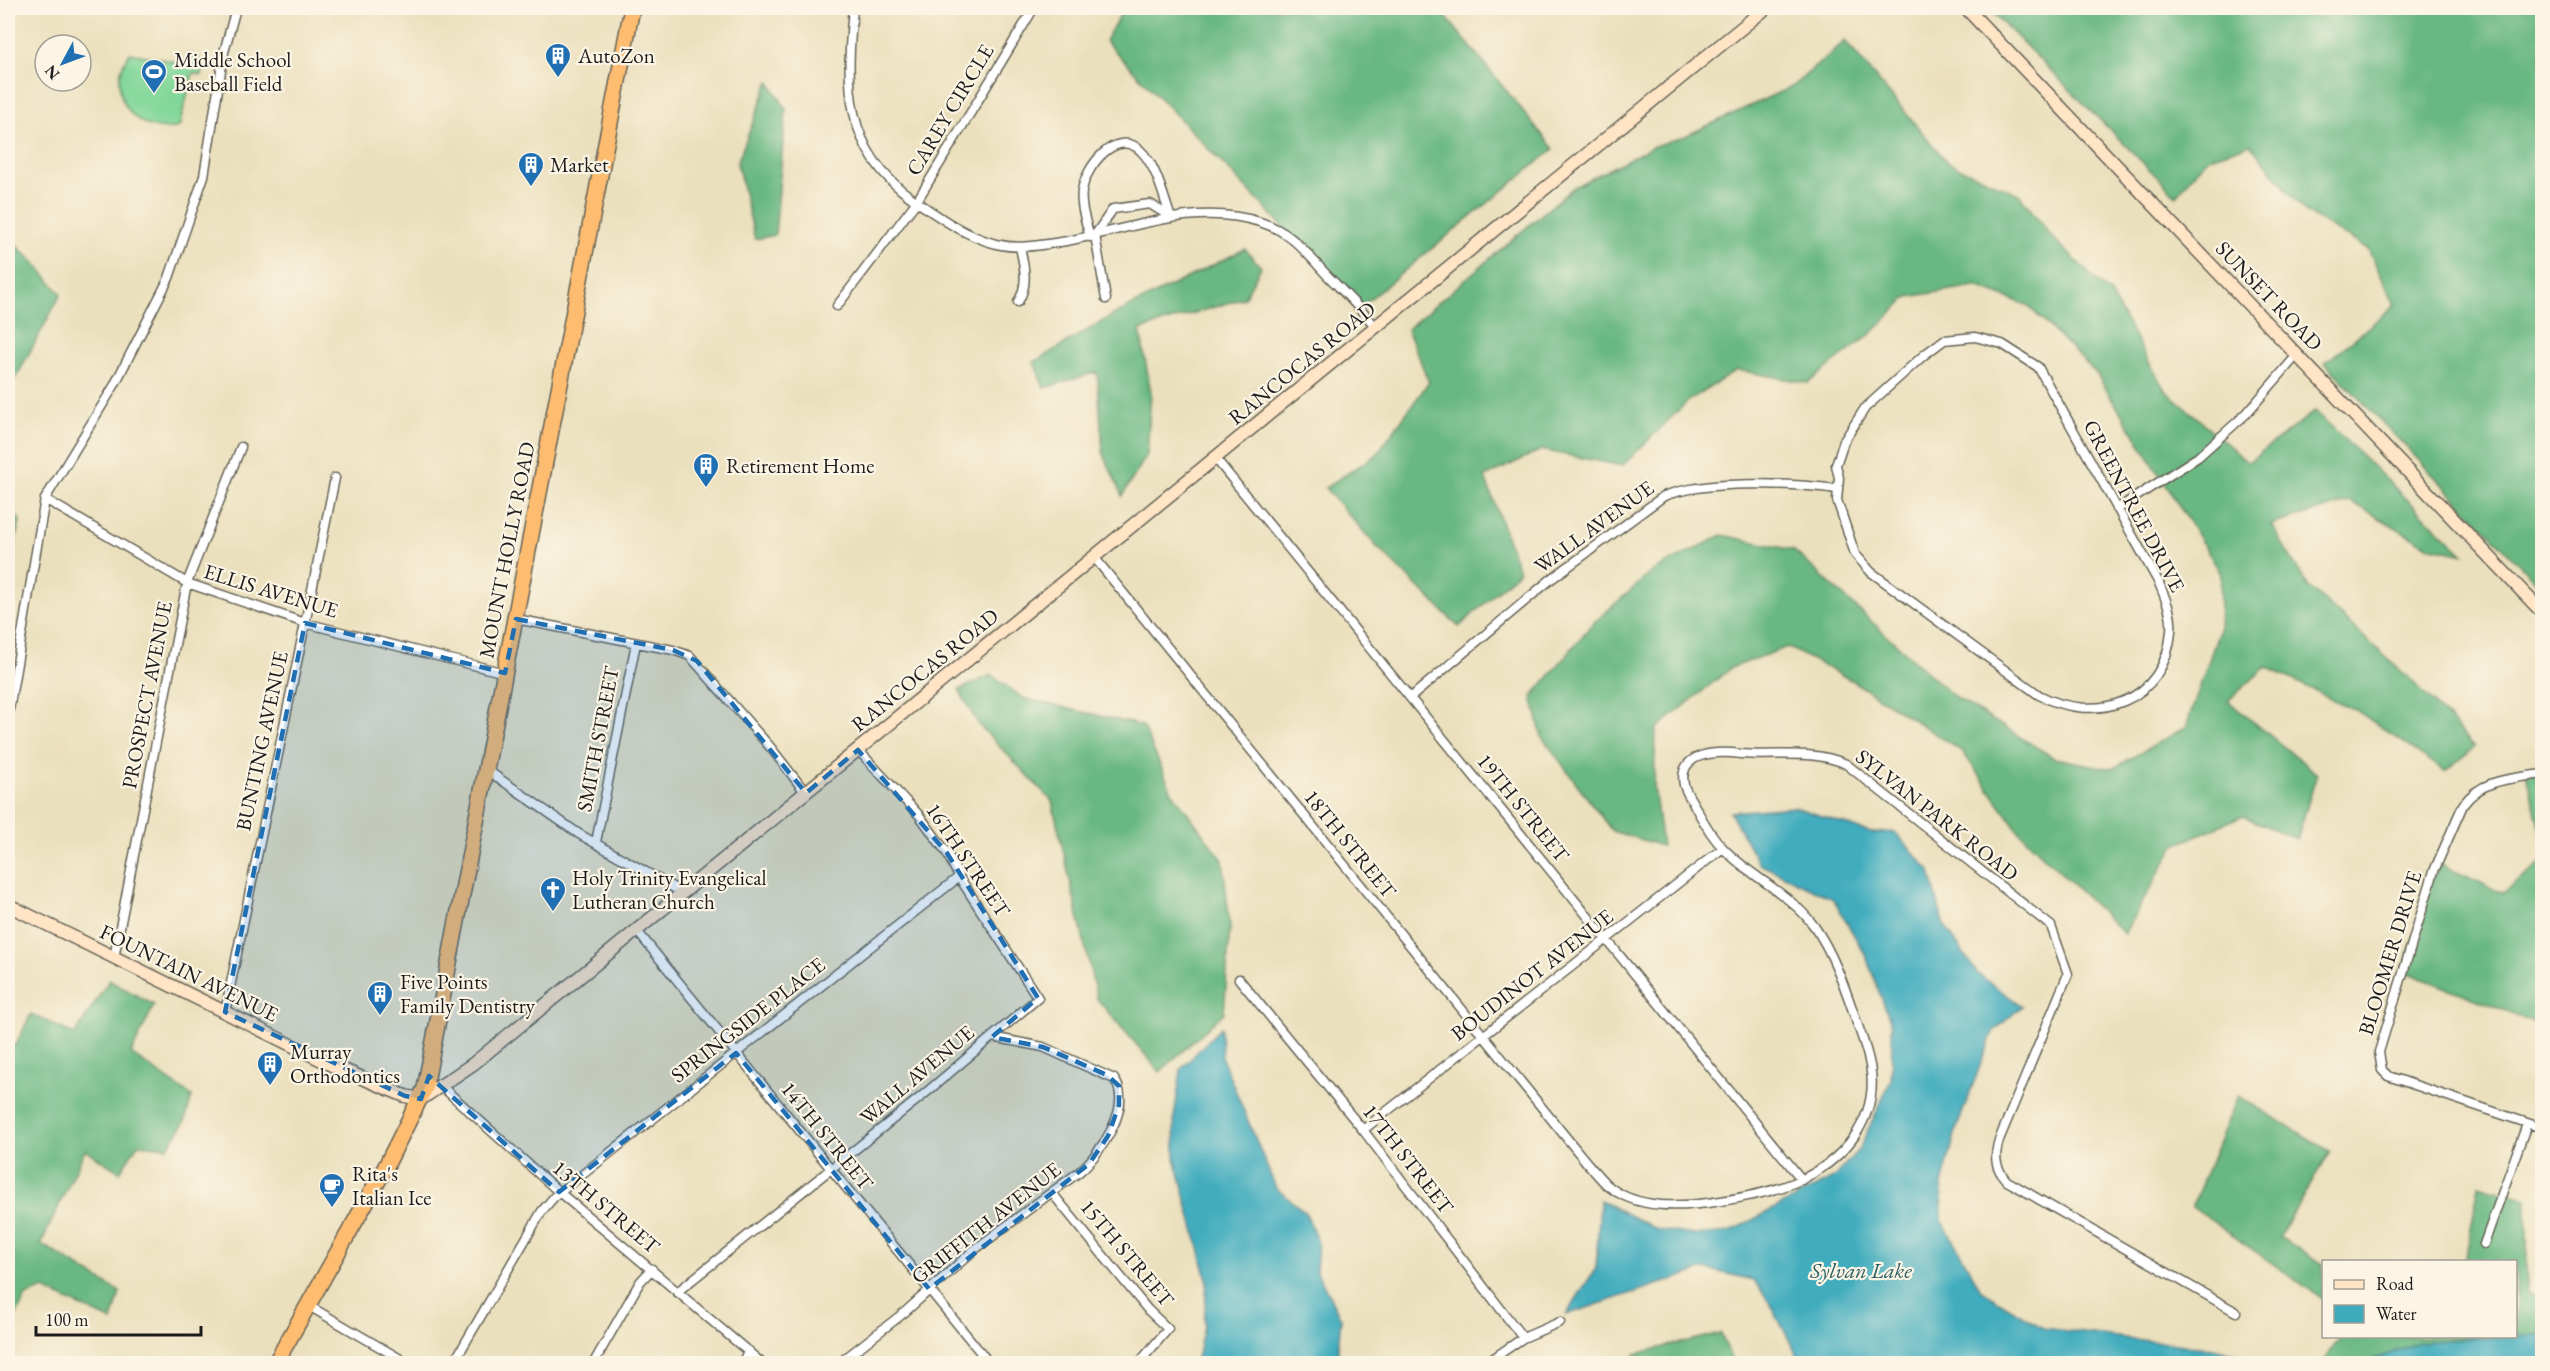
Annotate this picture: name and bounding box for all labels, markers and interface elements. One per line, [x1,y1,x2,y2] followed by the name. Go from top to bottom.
[33,33,93,93] north arrow
[900,39,999,180] street label: CAREY CIRCLE
[543,41,573,79] building icon: AutoZon
[577,42,655,69] place label: AutoZon
[174,46,291,97] place label: Middle School Baseball Field
[139,57,169,95] sports icon: Middle School Baseball Field
[40,61,64,84] text: N
[516,150,546,188] building icon: Market
[550,151,609,178] place label: Market
[2210,235,2329,356] street label: SUNSET ROAD
[1222,295,1381,430] street label: RANCOCAS ROAD
[2078,415,2191,597] street label: GREENTREE DRIVE
[472,439,541,660] street label: MOUNT HOLLY ROAD
[691,451,721,489] building icon: Retirement Home
[726,452,874,479] place label: Retirement Home
[1529,474,1659,579] street label: WALL AVENUE
[201,557,342,624] street label: ELLIS AVENUE
[115,599,178,791] street label: PROSPECT AVENUE
[845,602,1004,737] street label: RANCOCAS ROAD
[229,648,294,833] street label: BUNTING AVENUE
[570,663,625,814] street label: SMITH STREET
[1850,743,2024,887] street label: SYLVAN PARK ROAD
[1471,748,1576,868] street label: 19TH STREET
[1298,784,1403,904] street label: 18TH STREET
[920,797,1017,923] street label: 16TH STREET
[572,864,767,915] place label: Holy Trinity Evangelical Lutheran Church
[2352,867,2427,1038] street label: BLOOMER DRIVE
[538,875,568,913] church icon: Holy Trinity Evangelical Lutheran Church
[1445,903,1618,1046] street label: BOUDINOT AVENUE
[96,918,283,1028] street label: FOUNTAIN AVENUE
[665,951,830,1088] street label: SPRINGSIDE PLACE
[400,968,536,1019] place label: Five Points Family Dentistry
[365,979,395,1017] building icon: Five Points Family Dentistry
[854,1019,980,1130] street label: WALL AVENUE
[290,1038,400,1089] place label: Murray Orthodontics
[255,1049,285,1087] building icon: Murray Orthodontics
[775,1076,880,1196] street label: 14TH STREET
[1357,1098,1460,1220] street label: 17TH STREET
[547,1154,666,1260] street label: 13TH STREET
[905,1156,1066,1290] street label: GRIFFITH AVENUE
[352,1160,431,1211] place label: Rita's Italian Ice
[317,1171,347,1209] cafe icon: Rita's Italian Ice
[1075,1193,1181,1313] street label: 15TH STREET
[1809,1256,1912,1285] water label: Sylvan Lake
[2322,1260,2517,1338] legend
[2376,1272,2415,1295] text: Road
[36,1299,201,1337] scale bar
[2376,1302,2417,1325] text: Water
[45,1308,89,1331] text: 100 m

